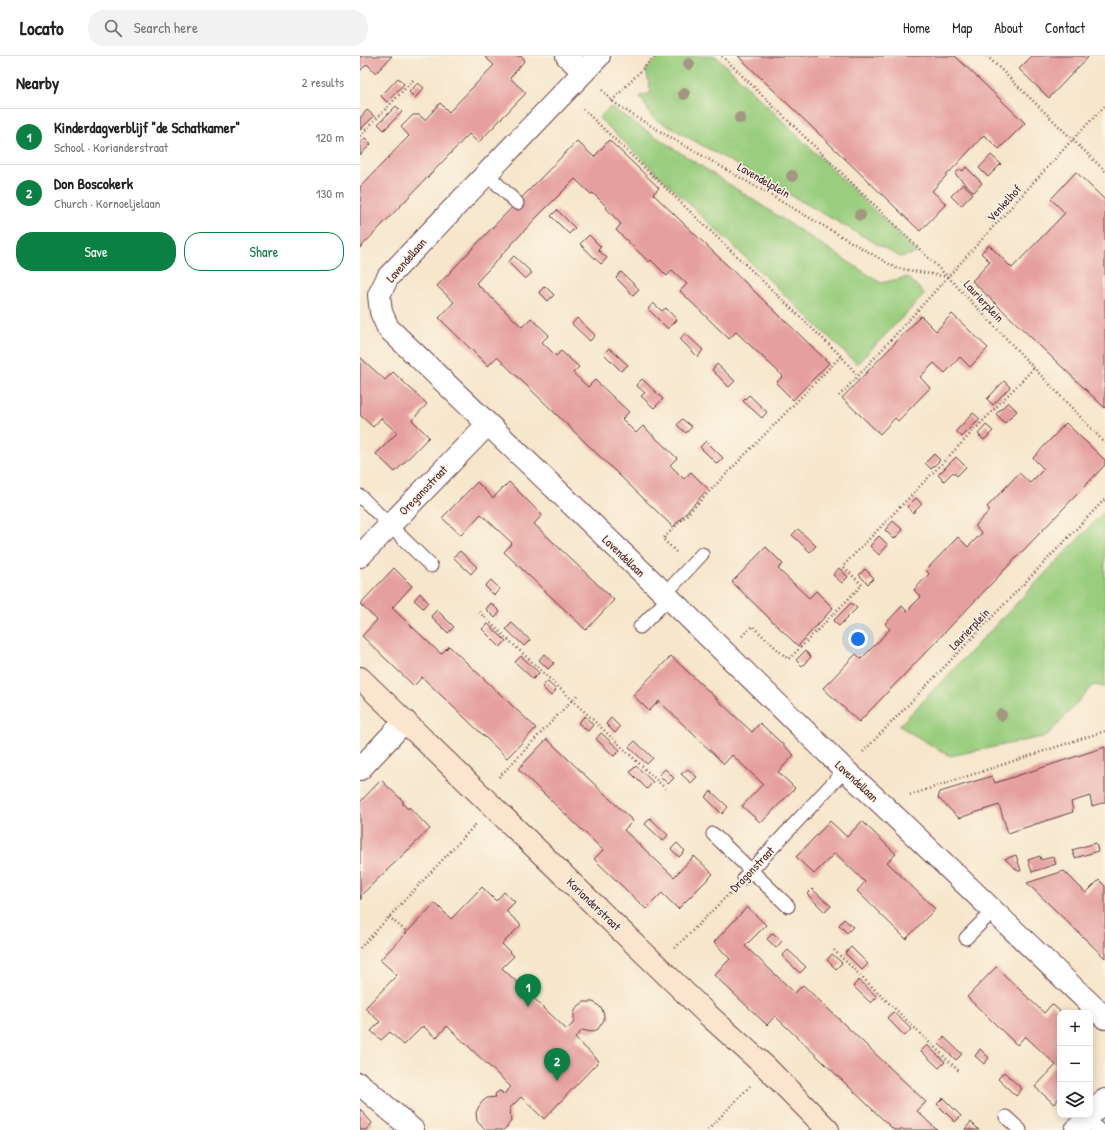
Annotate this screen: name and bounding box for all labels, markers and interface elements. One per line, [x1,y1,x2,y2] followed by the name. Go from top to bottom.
[88,10,368,46] search box
[20,15,64,41] text: Locato
[102,17,124,39] icon: search
[134,17,198,38] text: Search here
[903,18,930,37] text: Home
[952,18,972,37] text: Map
[994,18,1023,37] text: About
[1045,18,1085,37] text: Contact
[16,71,59,94] text: Nearby
[302,73,344,91] text: 2 results
[54,117,240,138] text: Kinderdagverblijf "de Schatkamer"
[27,128,31,146] text: 1
[316,128,344,146] text: 120 m
[54,138,168,156] text: School · Korianderstraat
[735,158,793,202] street label: Lavendelplein
[54,173,133,194] text: Don Boscokerk
[983,180,1026,225] street label: Venkelhof
[26,184,32,202] text: 2
[316,184,344,202] text: 130 m
[54,194,160,212] text: Church · Kornoeljelaan
[16,232,176,271] button: Save
[184,232,344,271] button: Share
[382,234,430,286] street label: Lavendellaan
[960,276,1008,326] street label: Laurierplein
[395,461,452,519] street label: Oreganostraat
[599,531,649,581] street label: Lavendellaan
[945,604,993,654] street label: Laurierplein
[848,629,868,649] your location
[832,756,882,806] street label: Lavendellaan
[726,842,779,896] street label: Dragonstraat
[563,874,626,935] street label: Korianderstraat
[515,974,541,1007] pin: 1
[1057,1010,1093,1118] map controls
[1057,1010,1093,1046] button: +
[1057,1046,1093,1082] button: −
[544,1048,570,1081] pin: 2
[1057,1082,1093,1118] button: layers

